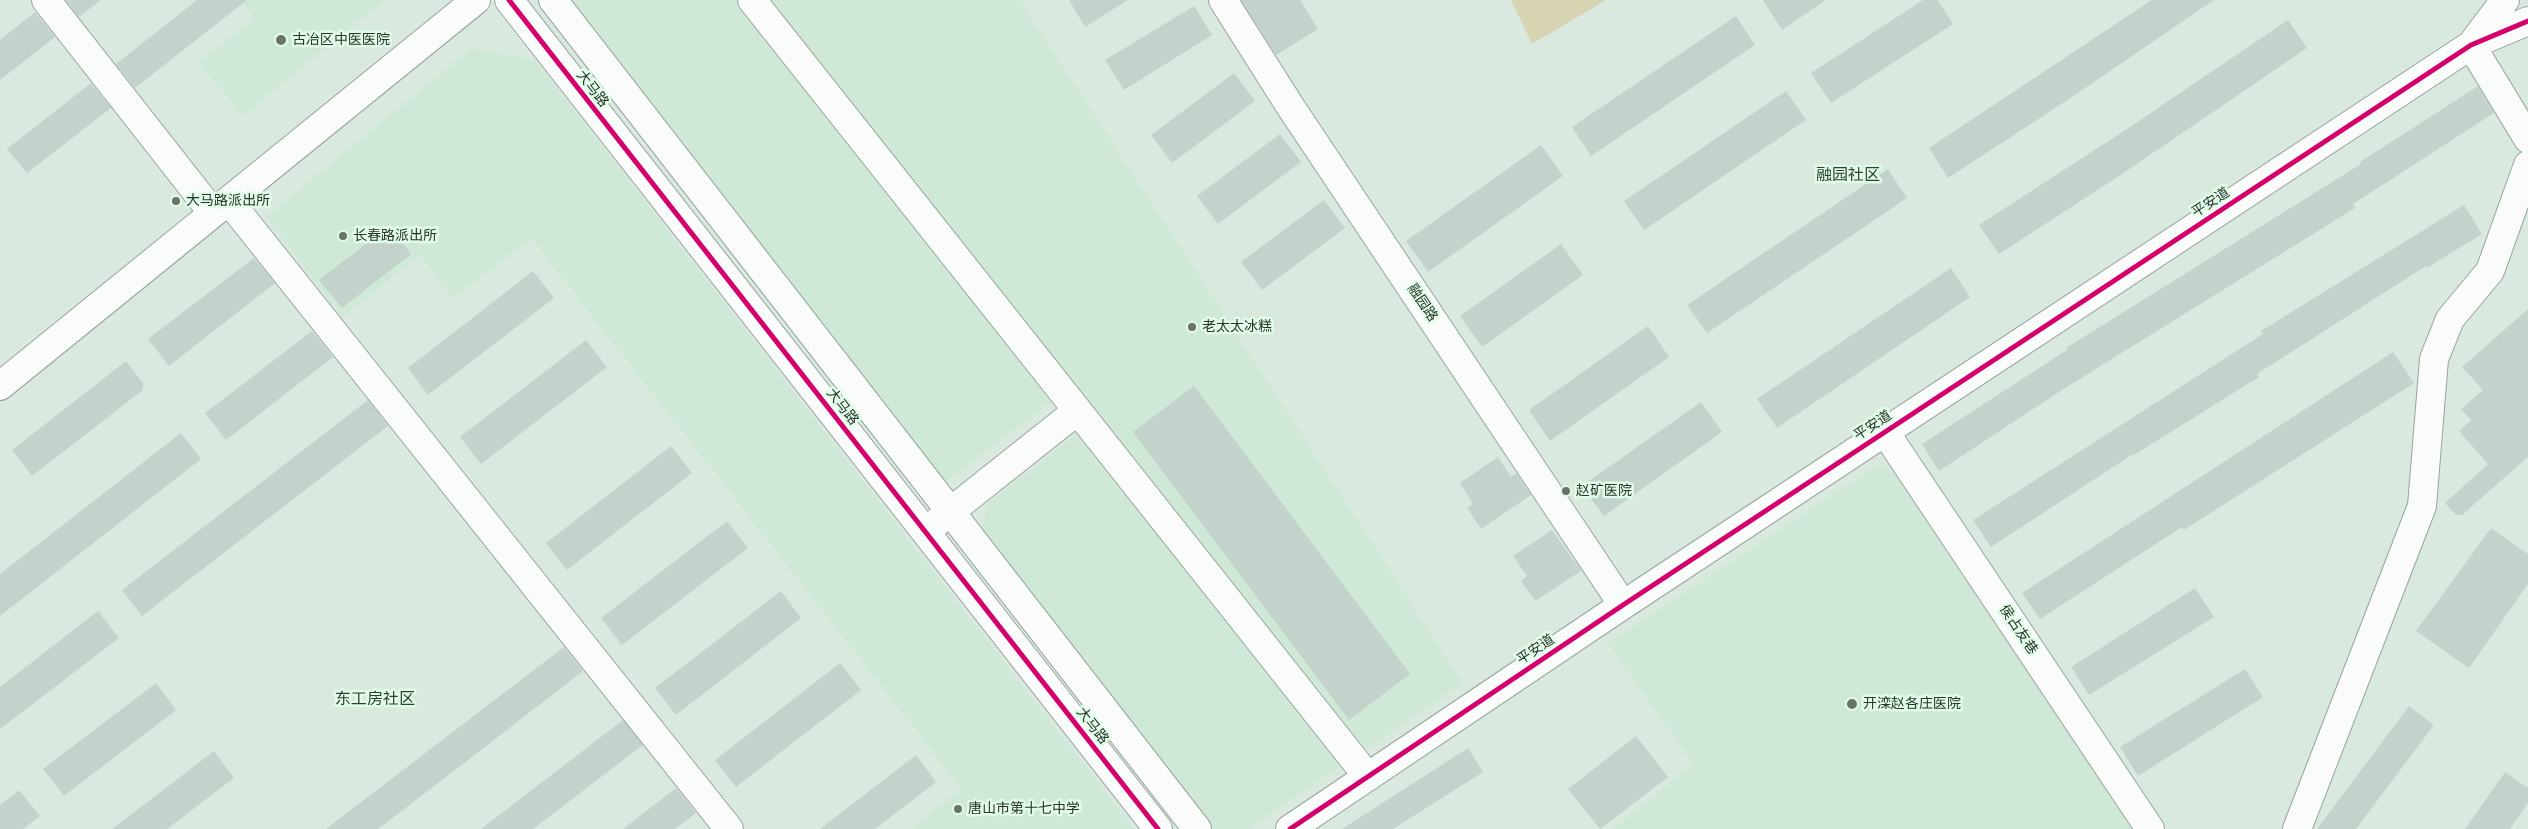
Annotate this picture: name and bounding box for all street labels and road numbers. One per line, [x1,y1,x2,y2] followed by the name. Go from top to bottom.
[572,67,612,111] street label: 大马路
[2189,185,2233,221] street label: 平安道
[1403,281,1441,325] street label: 融园路
[822,385,862,429] street label: 大马路
[1851,408,1895,444] street label: 平安道
[1995,602,2041,658] street label: 侯占友巷
[1514,631,1558,669] street label: 平安道
[1072,704,1112,748] street label: 大马路

